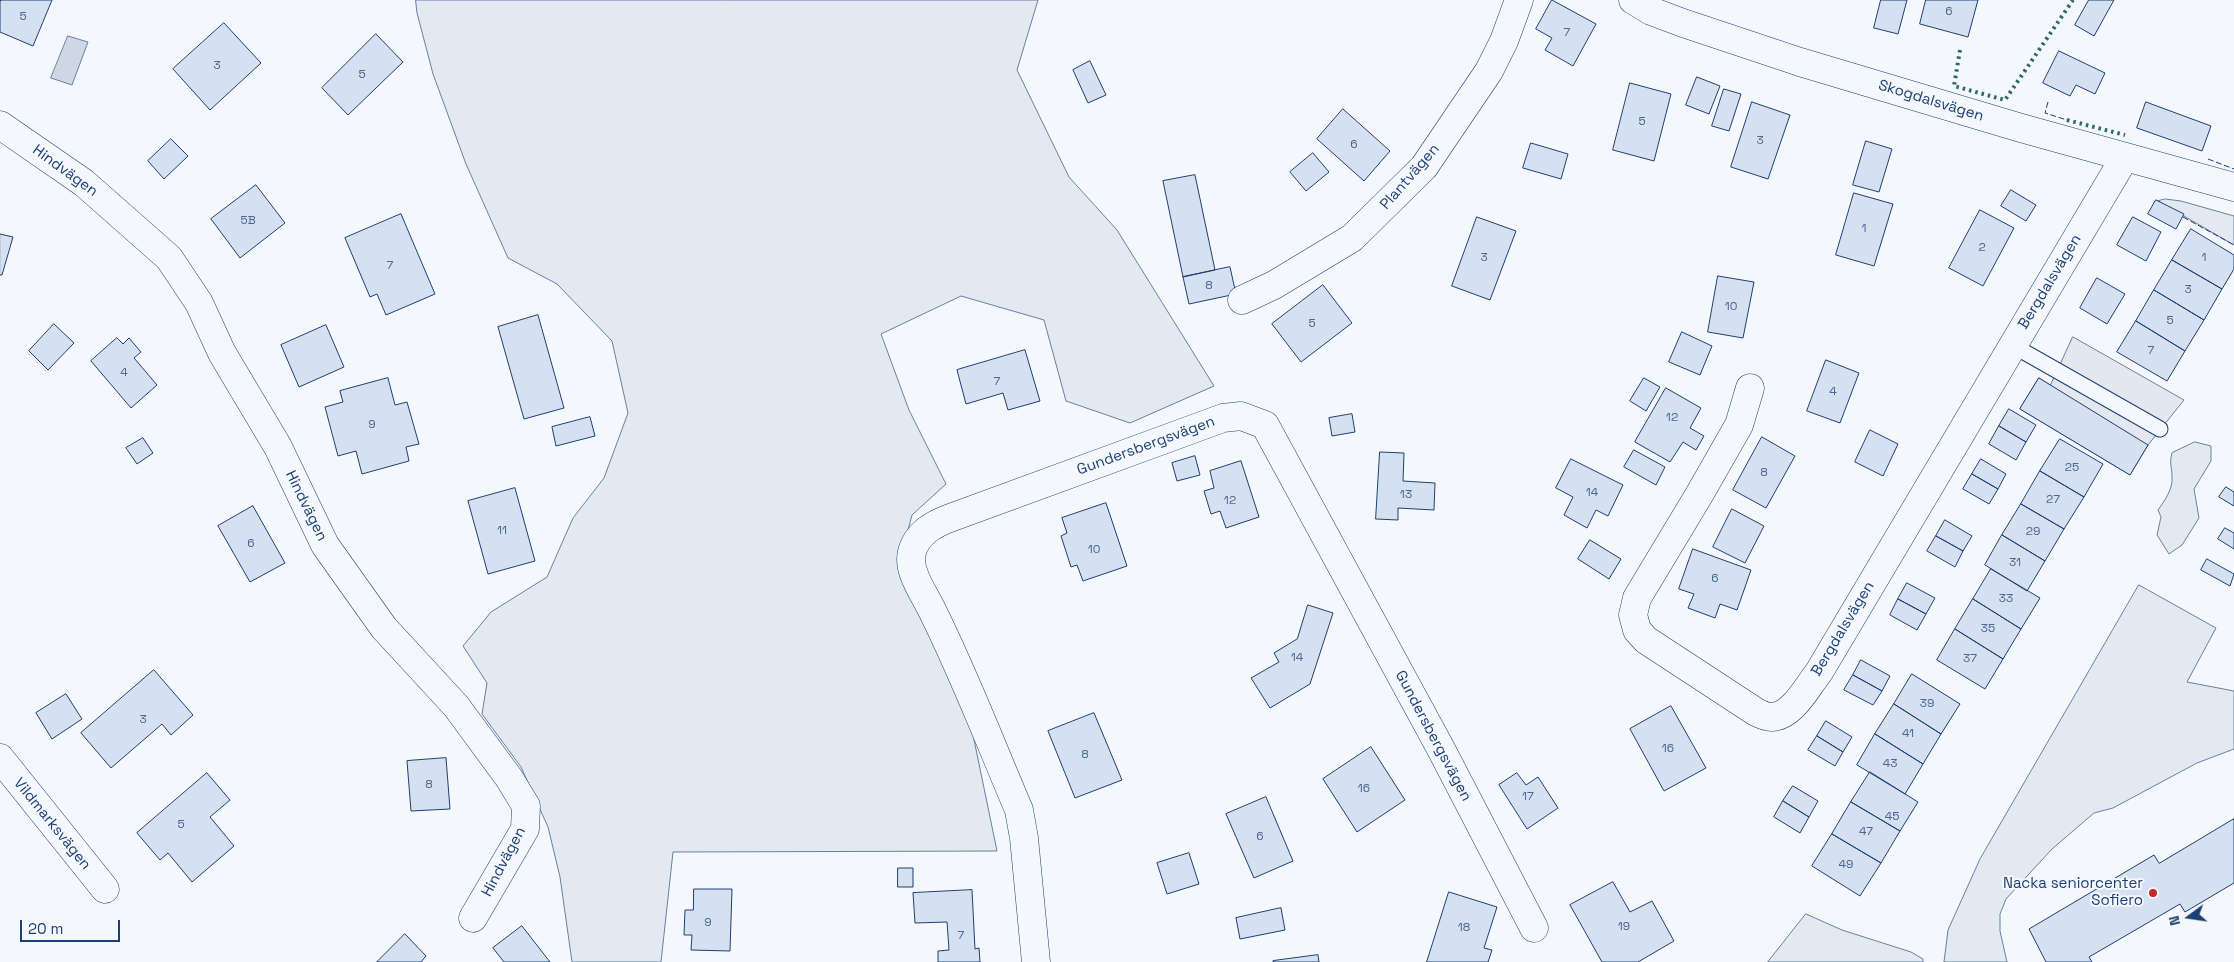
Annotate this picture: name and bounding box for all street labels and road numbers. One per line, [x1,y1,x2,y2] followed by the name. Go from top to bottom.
[1876,76,1986,126] street label: Skogdalsvägen
[1377,140,1443,214] street label: Plantvägen
[29,141,101,201] street label: Hindvägen
[2015,231,2085,333] street label: Bergdalsvägen
[1075,413,1217,479] street label: Gundersbergsvägen
[281,468,331,544] street label: Hindvägen
[1808,578,1878,680] street label: Bergdalsvägen
[1391,668,1475,804] street label: Gundersbergsvägen
[9,774,95,874] street label: Vildmarksvägen
[478,824,530,900] street label: Hindvägen

